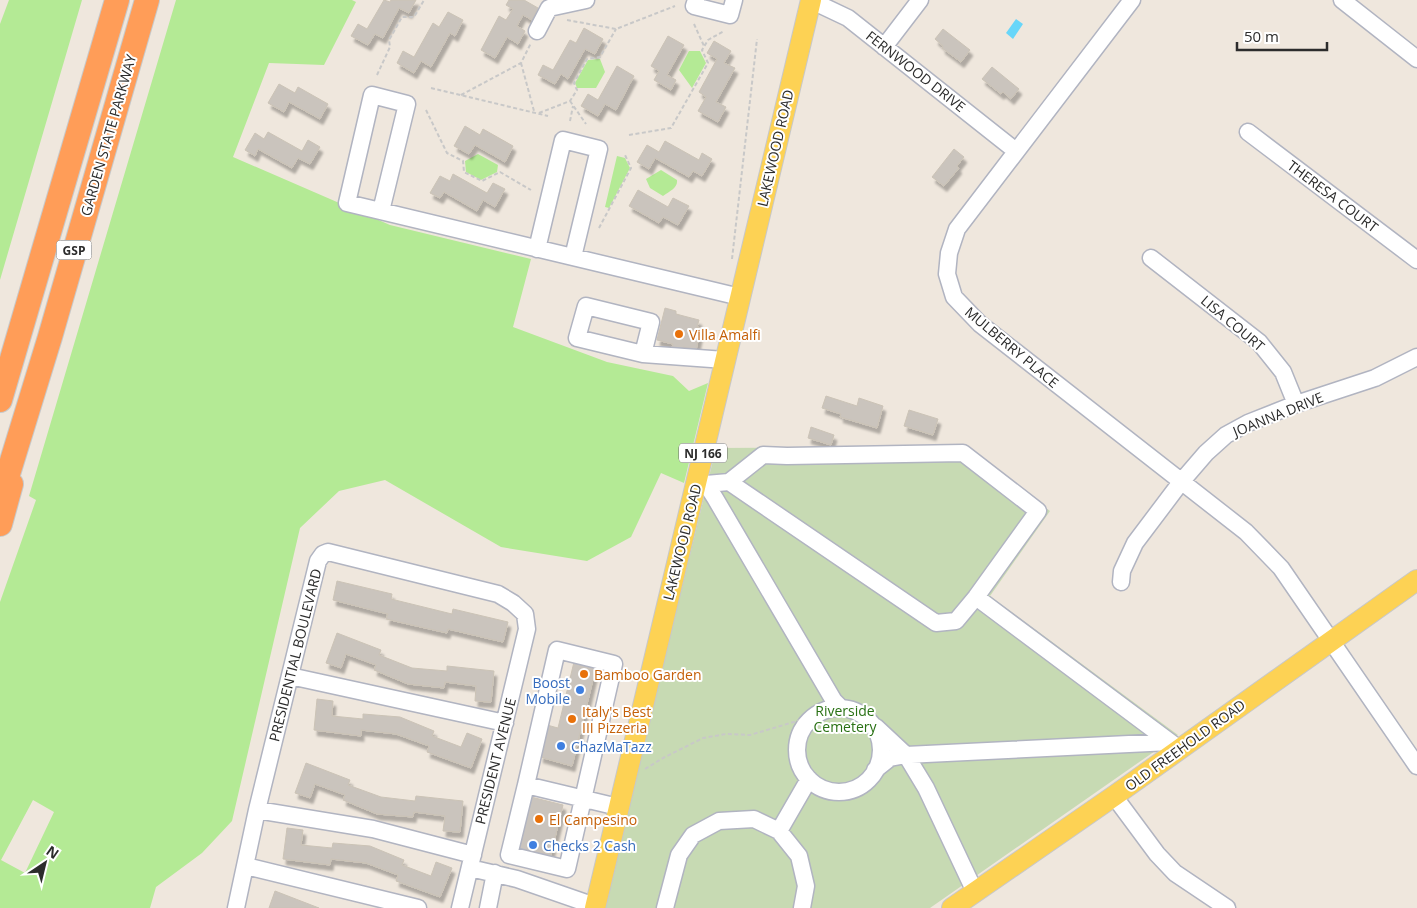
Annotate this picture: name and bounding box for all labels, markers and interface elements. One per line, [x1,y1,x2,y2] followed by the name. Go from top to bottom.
[1237,20,1327,52] scale bar
[862,26,970,116] street label: FERNWOOD DRIVE
[1244,26,1279,46] text: 50 m
[76,52,140,218] street label: GARDEN STATE PARKWAY
[752,88,798,208] street label: LAKEWOOD ROAD
[1284,156,1382,236] street label: THERESA COURT
[56,240,92,260] road number: GSP
[1197,291,1269,355] street label: LISA COURT
[961,302,1063,392] street label: MULBERRY PLACE
[689,325,761,344] place label: Villa Amalfi
[673,328,685,340] marker: Villa Amalfi
[1228,387,1326,442] street label: JOANNA DRIVE
[679,443,727,462] road number: NJ 166
[658,482,706,602] street label: LAKEWOOD ROAD
[264,567,326,743] street label: PRESIDENTIAL BOULEVARD
[594,665,702,684] place label: Bamboo Garden
[578,668,590,680] marker: Bamboo Garden
[525,673,570,708] place label: Boost Mobile
[574,684,586,696] marker: Boost Mobile
[1121,695,1249,795] street label: OLD FREEHOLD ROAD
[470,696,520,826] street label: PRESIDENT AVENUE
[813,701,878,736] park label: Riverside Cemetery
[582,702,651,737] place label: Italy's Best III Pizzeria
[566,713,578,725] marker: Italy's Best III Pizzeria
[571,737,652,756] place label: ChazMaTazz
[555,740,567,752] marker: ChazMaTazz
[549,810,637,829] place label: El Campesino
[533,813,545,825] marker: El Campesino
[543,836,636,855] place label: Checks 2 Cash
[20,838,70,888] north arrow
[527,839,539,851] marker: Checks 2 Cash
[43,841,63,863] text: N

